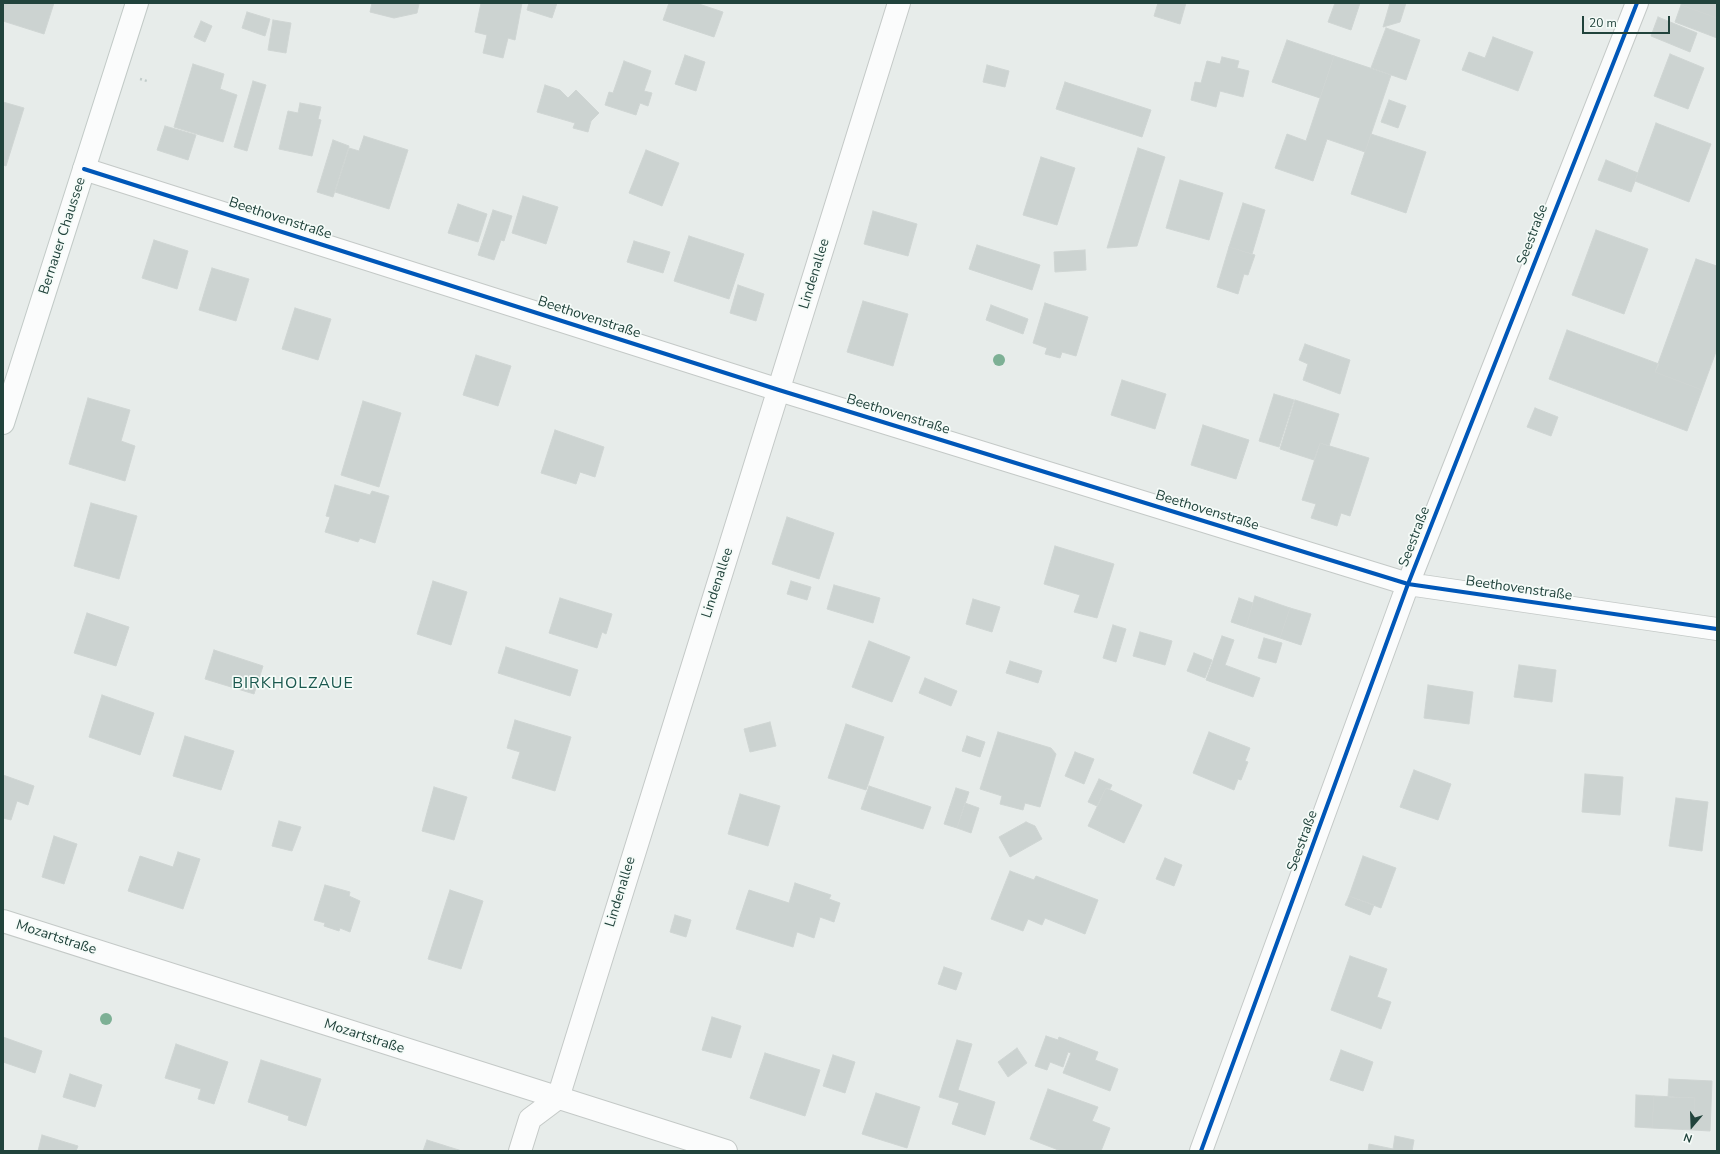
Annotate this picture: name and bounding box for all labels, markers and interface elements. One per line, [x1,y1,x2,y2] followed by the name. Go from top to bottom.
[1584,8,1672,34] scale bar
[1589,15,1617,31] text: 20 m
[36,175,90,297] street label: Bernauer Chaussee
[226,194,334,244] street label: Beethovenstraße
[1514,202,1552,268] street label: Seestraße
[796,237,834,311] street label: Lindenallee
[535,293,643,343] street label: Beethovenstraße
[844,391,952,439] street label: Beethovenstraße
[1153,487,1261,535] street label: Beethovenstraße
[1396,504,1434,570] street label: Seestraße
[699,546,737,620] street label: Lindenallee
[1465,573,1573,605] street label: Beethovenstraße
[232,674,354,694] district label: BIRKHOLZAUE
[1284,808,1322,874] street label: Seestraße
[602,855,640,929] street label: Lindenallee
[14,917,98,959] street label: Mozartstraße
[322,1016,406,1058] street label: Mozartstraße
[1672,1106,1712,1146] north arrow
[1682,1129,1694,1146] text: N

